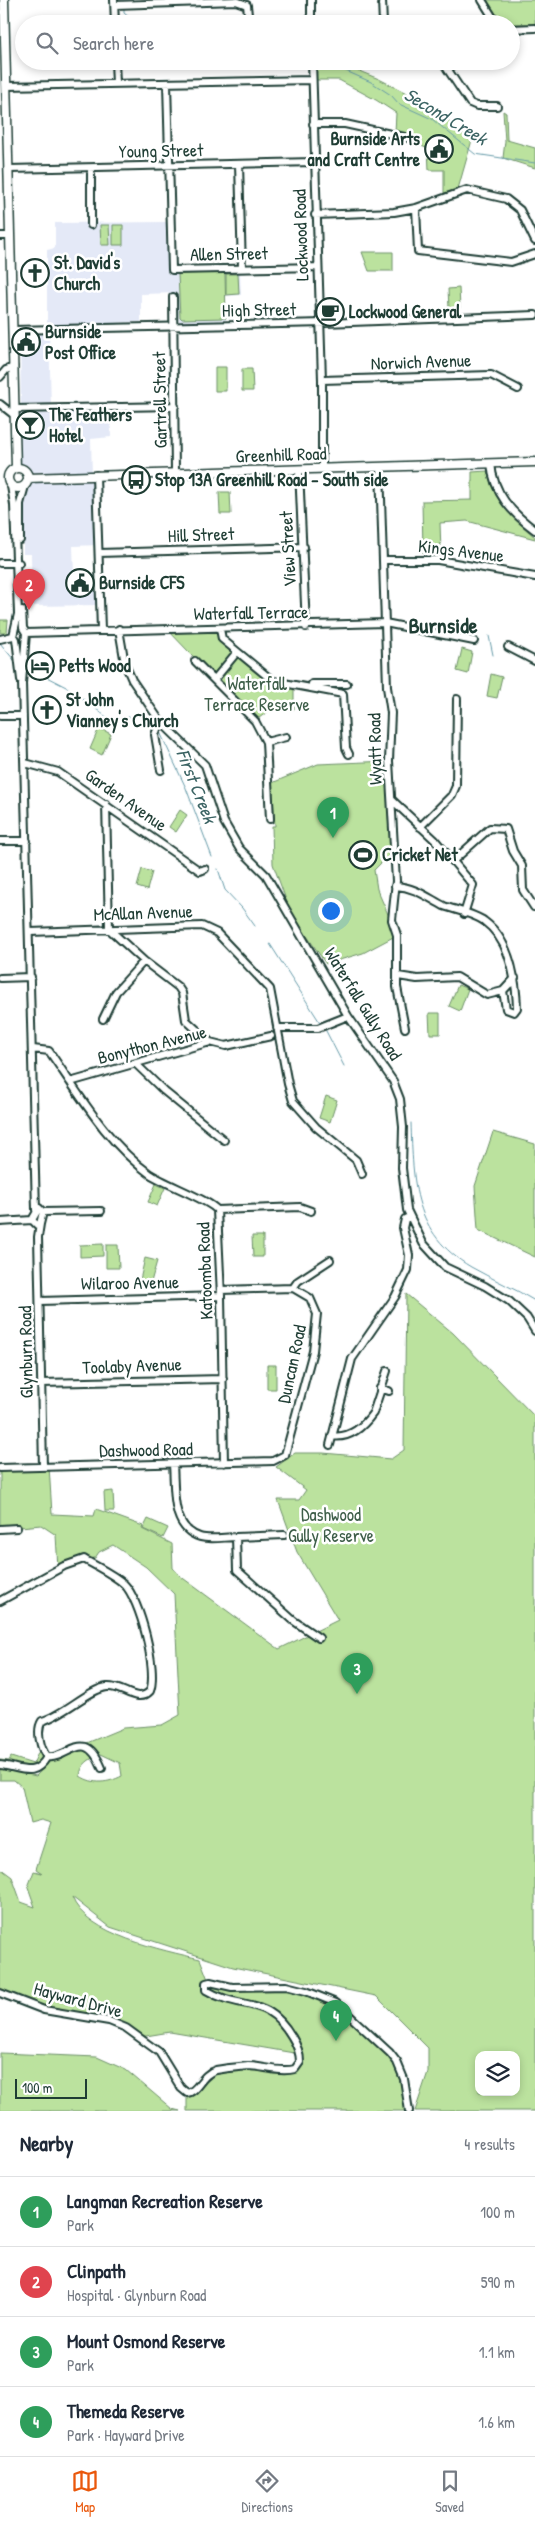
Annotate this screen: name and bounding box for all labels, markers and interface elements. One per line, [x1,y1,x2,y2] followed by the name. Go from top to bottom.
[15,15,520,70] search box
[33,29,61,57] icon: search
[73,30,154,56] text: Search here
[400,81,494,152] water label: Second Creek
[308,126,421,172] place label: Burnside Arts and Craft Centre
[424,134,454,164] public building icon: Burnside Arts and Craft Centre
[118,137,204,164] street label: Young Street
[286,189,315,281] street label: Lockwood Road
[190,240,269,267] street label: Allen Street
[54,250,120,296] place label: St. David's Church
[20,258,50,288] church icon: St. David's Church
[222,296,297,323] street label: High Street
[315,297,345,327] cafe icon: Lockwood General
[349,299,462,324] place label: Lockwood General
[45,319,117,365] place label: Burnside Post Office
[11,327,41,357] public building icon: Burnside Post Office
[370,347,472,376] street label: Norwich Avenue
[146,351,173,449] street label: Gartrell Street
[48,402,132,448] place label: The Feathers Hotel
[15,410,45,440] bar icon: The Feathers Hotel
[235,440,327,469] street label: Greenhill Road
[121,465,151,495] bus stop icon: Stop 13A Greenhill Road - South side
[155,467,389,493] place label: Stop 13A Greenhill Road - South side
[273,510,302,587] street label: View Street
[167,521,235,548] street label: Hill Street
[417,533,505,568] street label: Kings Avenue
[65,568,95,598] public building icon: Burnside CFS
[13,569,45,610] pin: 2
[99,570,185,595] place label: Burnside CFS
[194,599,308,626] street label: Waterfall Terrace
[408,610,478,640] district label: Burnside
[25,651,55,681] hotel icon: Petts Wood
[59,653,131,678] place label: Petts Wood
[204,671,310,717] park label: Waterfall Terrace Reserve
[66,687,179,734] place label: St John Vianney's Church
[32,695,62,725] church icon: St John Vianney's Church
[361,713,388,785] street label: Wyatt Road
[170,745,224,829] water label: First Creek
[80,762,172,837] street label: Garden Avenue
[317,797,349,838] pin: 1
[348,840,378,870] sports icon: Cricket Net
[382,842,459,867] place label: Cricket Net
[93,898,193,927] street label: McAllan Avenue
[318,898,344,924] your location
[319,943,408,1065] street label: Waterfall Gully Road
[95,1019,209,1070] street label: Bonython Avenue
[190,1222,219,1320] street label: Katoomba Road
[81,1269,179,1296] street label: Wilaroo Avenue
[12,1306,39,1398] street label: Glynburn Road
[271,1322,312,1405] street label: Duncan Road
[82,1351,182,1380] street label: Toolaby Avenue
[99,1436,193,1463] street label: Dashwood Road
[288,1502,374,1548] park label: Dashwood Gully Reserve
[341,1653,373,1694] pin: 3
[31,1976,125,2023] street label: Hayward Drive
[320,2000,352,2041] pin: 4
[475,2051,520,2096] map controls
[475,2051,520,2096] button: layers
[15,2076,88,2099] scale bar
[22,2078,52,2097] text: 100 m
[20,2129,73,2158] text: Nearby
[464,2133,515,2155] text: 4 results
[67,2188,263,2214] text: Langman Recreation Reserve
[33,2201,39,2223] text: 1
[480,2201,515,2223] text: 100 m
[67,2214,94,2236] text: Park
[67,2258,125,2284] text: Clinpath
[32,2271,40,2293] text: 2
[481,2271,515,2293] text: 590 m
[67,2284,206,2306] text: Hospital · Glynburn Road
[67,2328,225,2354] text: Mount Osmond Reserve
[32,2341,40,2363] text: 3
[479,2341,515,2363] text: 1.1 km
[67,2354,94,2376] text: Park
[67,2398,185,2424] text: Themeda Reserve
[33,2411,39,2433] text: 4
[478,2411,515,2433] text: 1.6 km
[67,2424,185,2446] text: Park · Hayward Drive
[71,2467,99,2516] tab: Map
[241,2467,293,2516] tab: Directions
[435,2467,464,2516] tab: Saved

